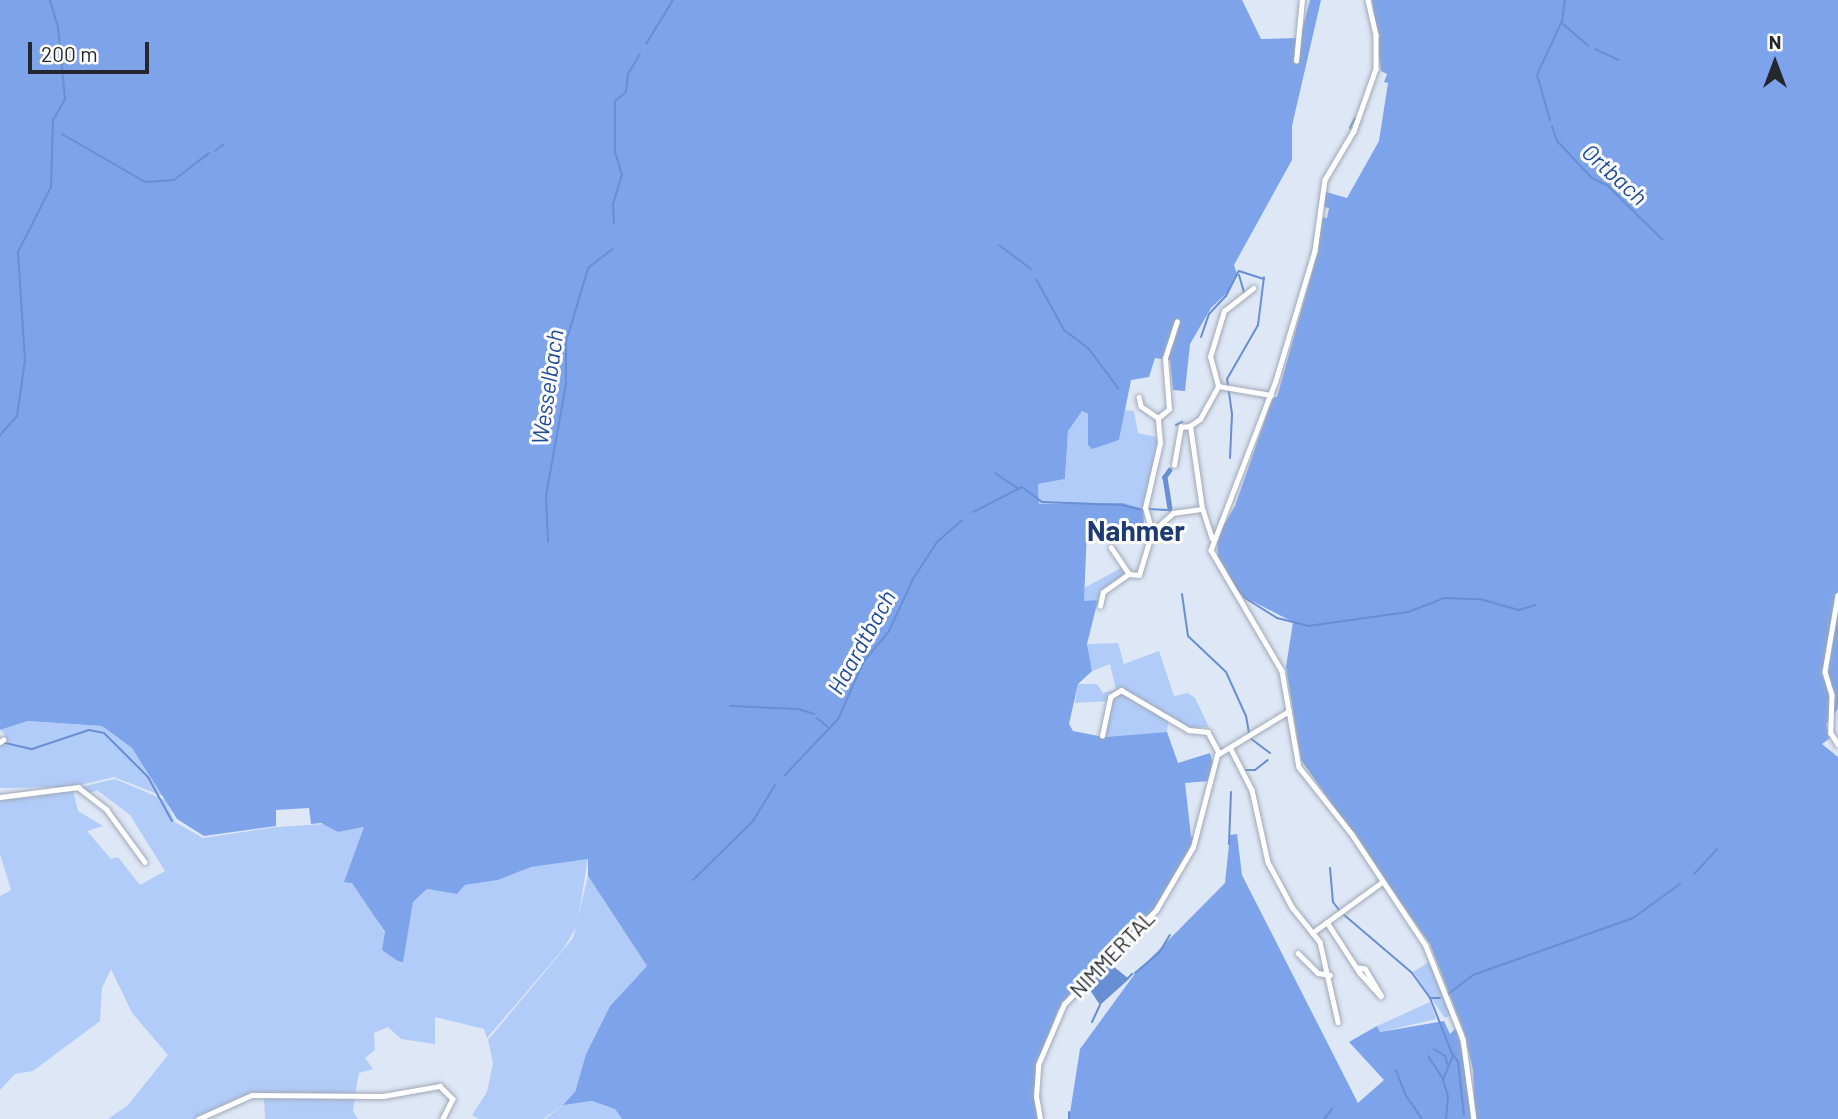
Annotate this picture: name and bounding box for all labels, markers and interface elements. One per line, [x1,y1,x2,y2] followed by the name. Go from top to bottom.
[32,28,152,72] scale bar
[1740,28,1810,98] north arrow
[1769,30,1781,53] text: N
[41,41,98,66] text: 200 m
[1577,138,1653,210] water label: Ortbach
[525,328,569,446] water label: Wesselbach
[1087,513,1185,547] district label: Nahmer
[821,585,901,699] water label: Haardtbach
[1065,905,1159,1003] street label: NIMMERTAL

